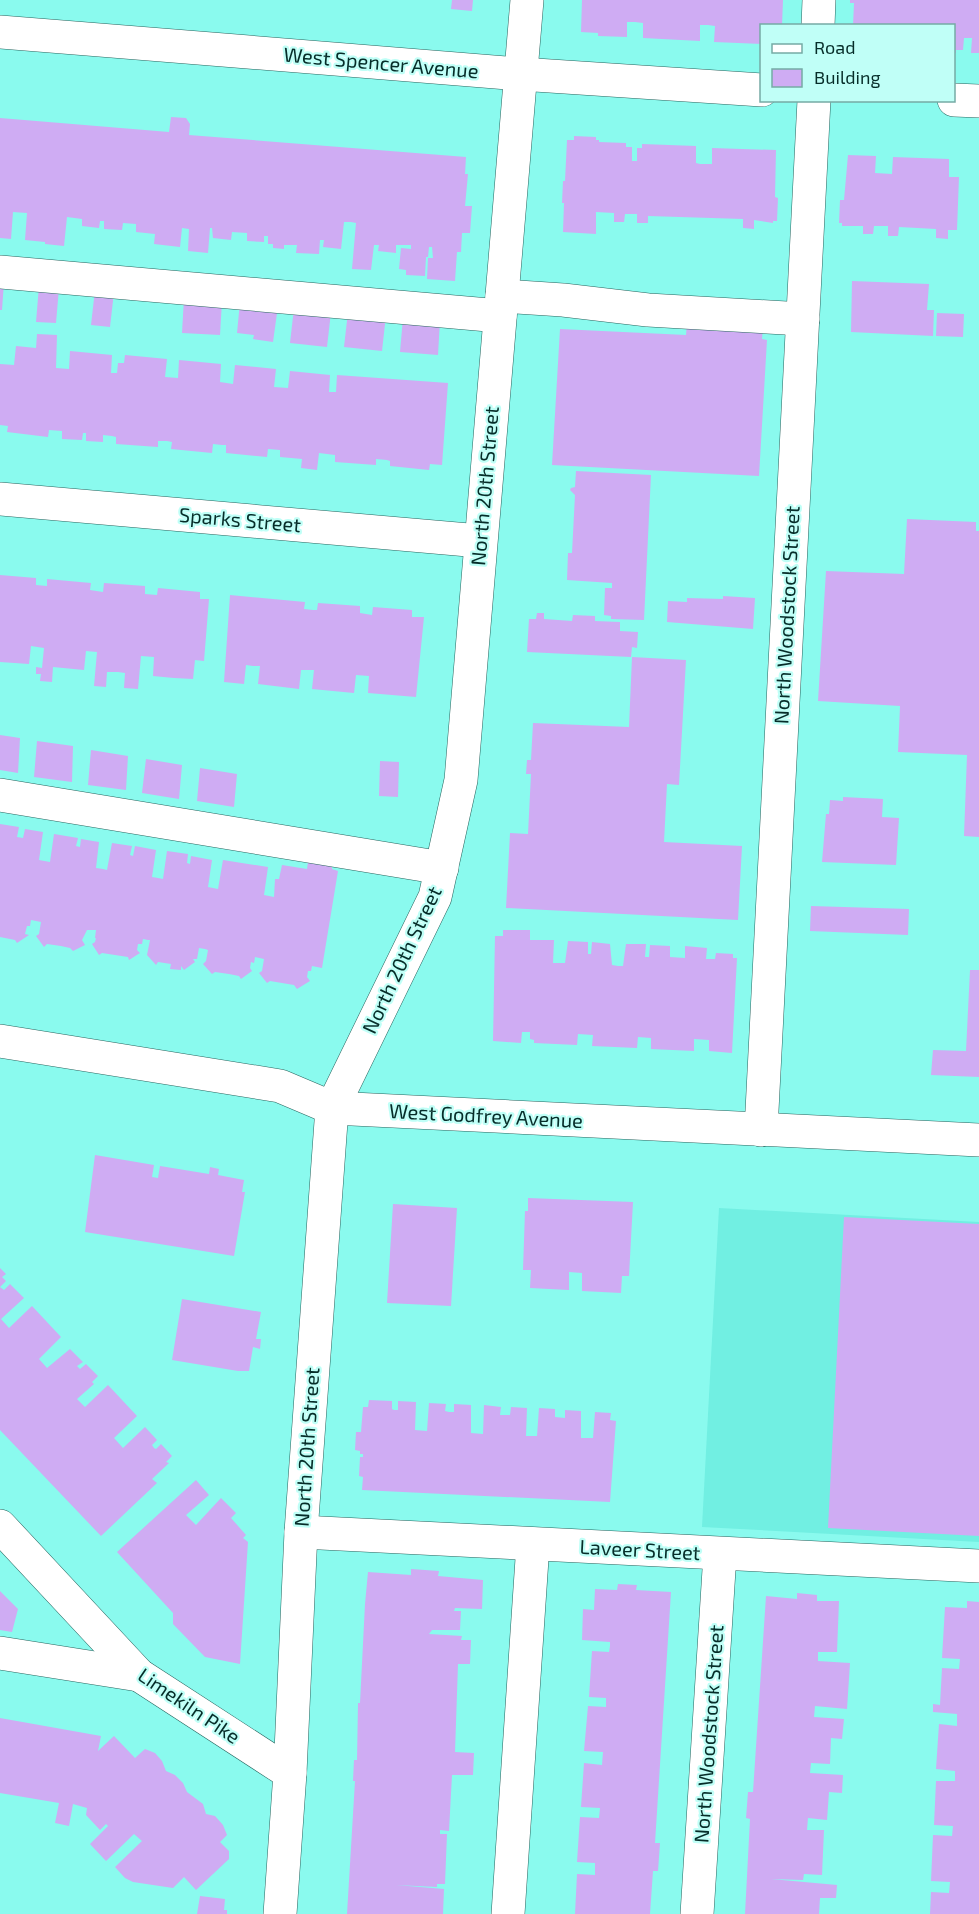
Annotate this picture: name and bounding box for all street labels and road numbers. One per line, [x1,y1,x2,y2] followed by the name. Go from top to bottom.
[283,42,480,82] street label: West Spencer Avenue
[465,405,503,567] street label: North 20th Street
[178,502,302,536] street label: Sparks Street
[768,505,804,725] street label: North Woodstock Street
[356,882,446,1037] street label: North 20th Street
[388,1098,584,1132] street label: West Godfrey Avenue
[288,1366,324,1527] street label: North 20th Street
[579,1534,701,1564] street label: Laveer Street
[688,1624,728,1844] street label: North Woodstock Street
[134,1662,245,1748] street label: Limekiln Pike

